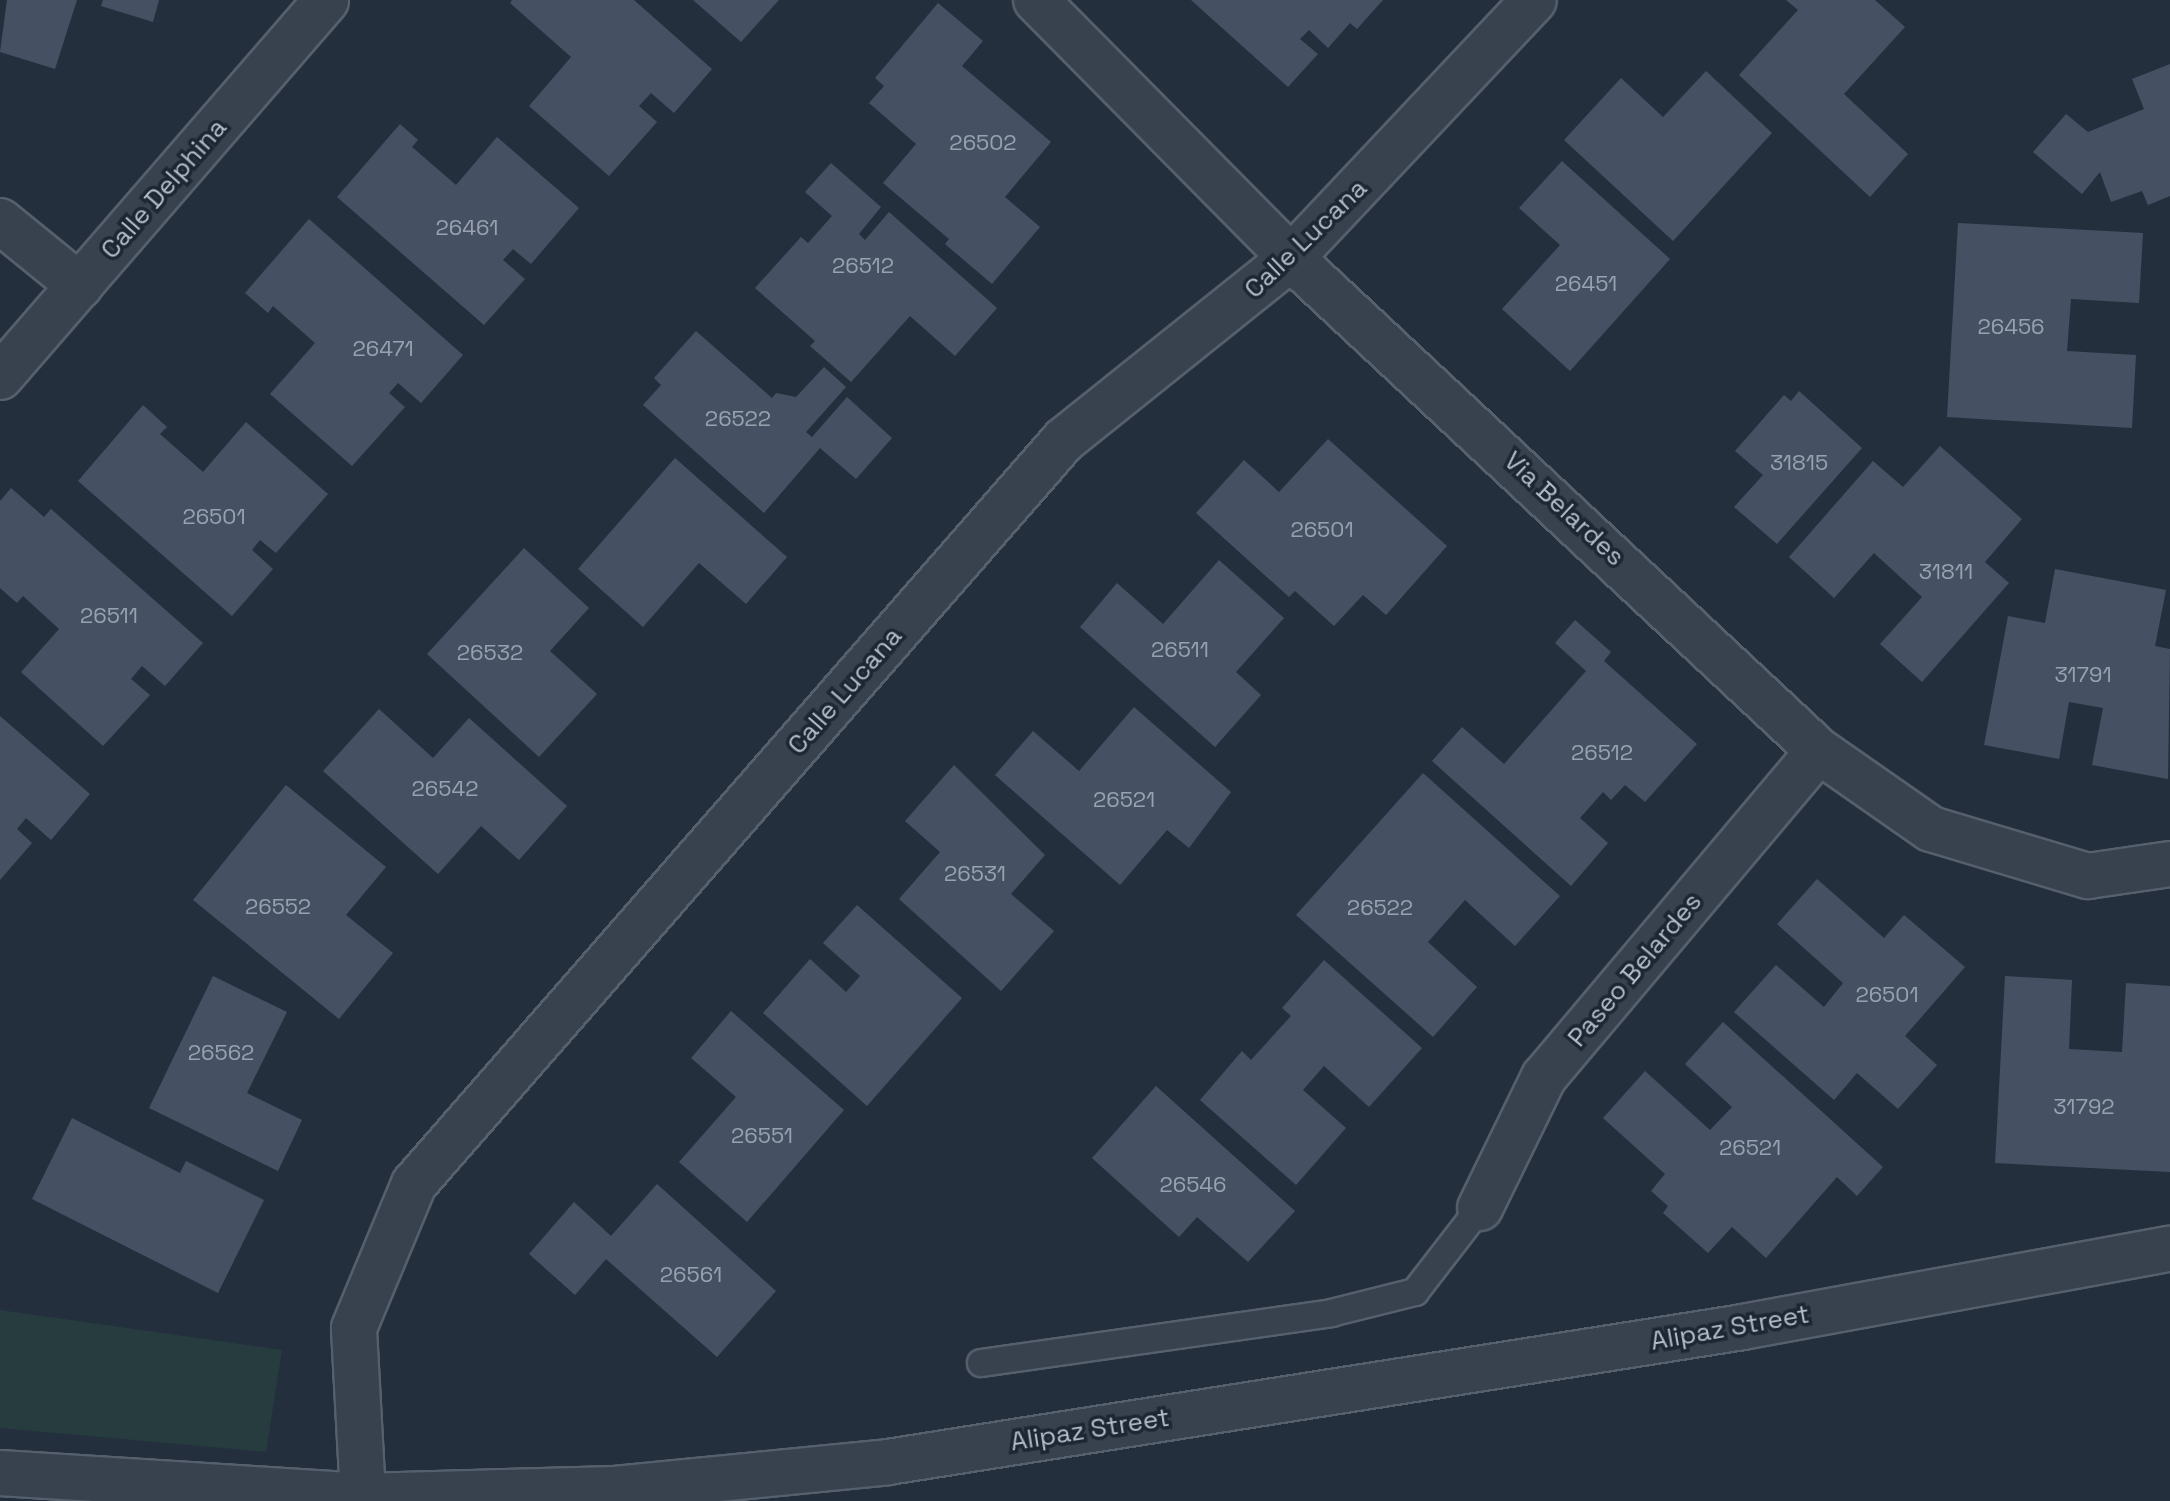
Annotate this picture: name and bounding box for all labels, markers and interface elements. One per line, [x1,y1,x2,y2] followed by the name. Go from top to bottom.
[95,113,233,265] street label: Calle Delphina
[949,130,1017,156] house number: 26502
[1238,173,1374,305] street label: Calle Lucana
[435,215,499,241] house number: 26461
[832,253,894,279] house number: 26512
[1555,271,1617,297] house number: 26451
[1977,314,2045,340] house number: 26456
[352,336,414,362] house number: 26471
[705,406,771,432] house number: 26522
[1497,445,1631,573] street label: Via Belardes
[1770,450,1828,476] house number: 31815
[182,504,246,530] house number: 26501
[1290,517,1354,543] house number: 26501
[1919,559,1973,585] house number: 31811
[80,603,138,629] house number: 26511
[781,621,909,761] street label: Calle Lucana
[1151,637,1209,663] house number: 26511
[457,640,523,666] house number: 26532
[2054,662,2112,688] house number: 31791
[1571,740,1633,766] house number: 26512
[412,776,478,802] house number: 26542
[1093,787,1155,813] house number: 26521
[944,861,1006,887] house number: 26531
[1562,887,1708,1053] street label: Paseo Belardes
[245,894,311,920] house number: 26552
[1347,895,1413,921] house number: 26522
[1855,982,1919,1008] house number: 26501
[188,1040,254,1066] house number: 26562
[2053,1094,2115,1120] house number: 31792
[731,1123,793,1149] house number: 26551
[1719,1135,1781,1161] house number: 26521
[1159,1172,1227,1198] house number: 26546
[660,1262,722,1288] house number: 26561
[1648,1299,1812,1357] street label: Alipaz Street
[1008,1402,1172,1458] street label: Alipaz Street

